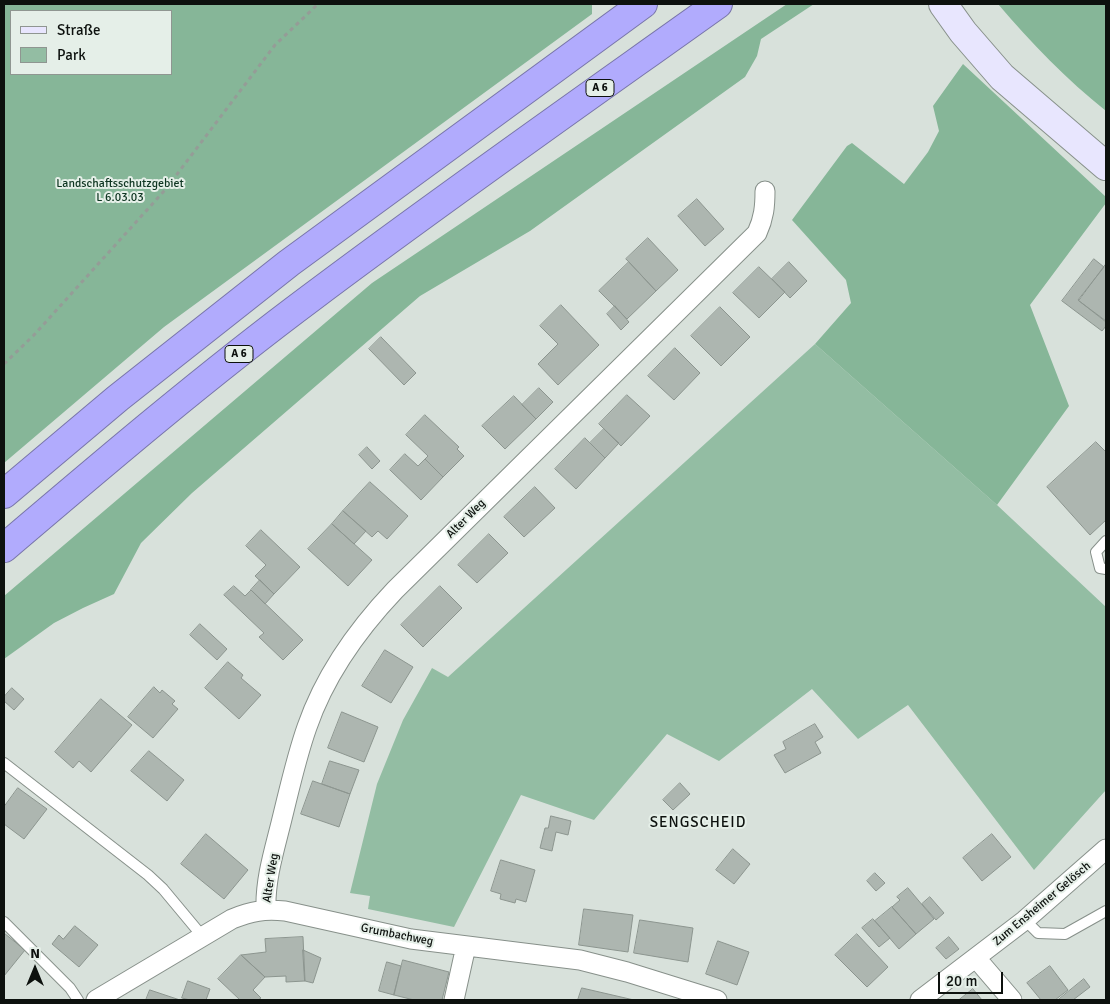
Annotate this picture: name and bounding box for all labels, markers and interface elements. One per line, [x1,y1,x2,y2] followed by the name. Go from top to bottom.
[10,10,172,75] legend
[57,21,101,39] text: Straße
[57,46,86,64] text: Park
[586,80,614,96] road number: A 6
[56,177,184,205] park label: Landschaftsschutzgebiet L 6.03.03
[225,346,253,362] road number: A 6
[443,496,489,542] street label: Alter Weg
[648,814,748,832] district label: SENGSCHEID
[260,852,282,904] street label: Alter Weg
[990,859,1094,949] street label: Zum Ensheimer Gelösch
[360,921,434,949] street label: Grumbachweg
[10,944,60,994] north arrow
[30,945,40,962] text: N
[940,962,1005,994] scale bar
[946,972,977,990] text: 20 m

